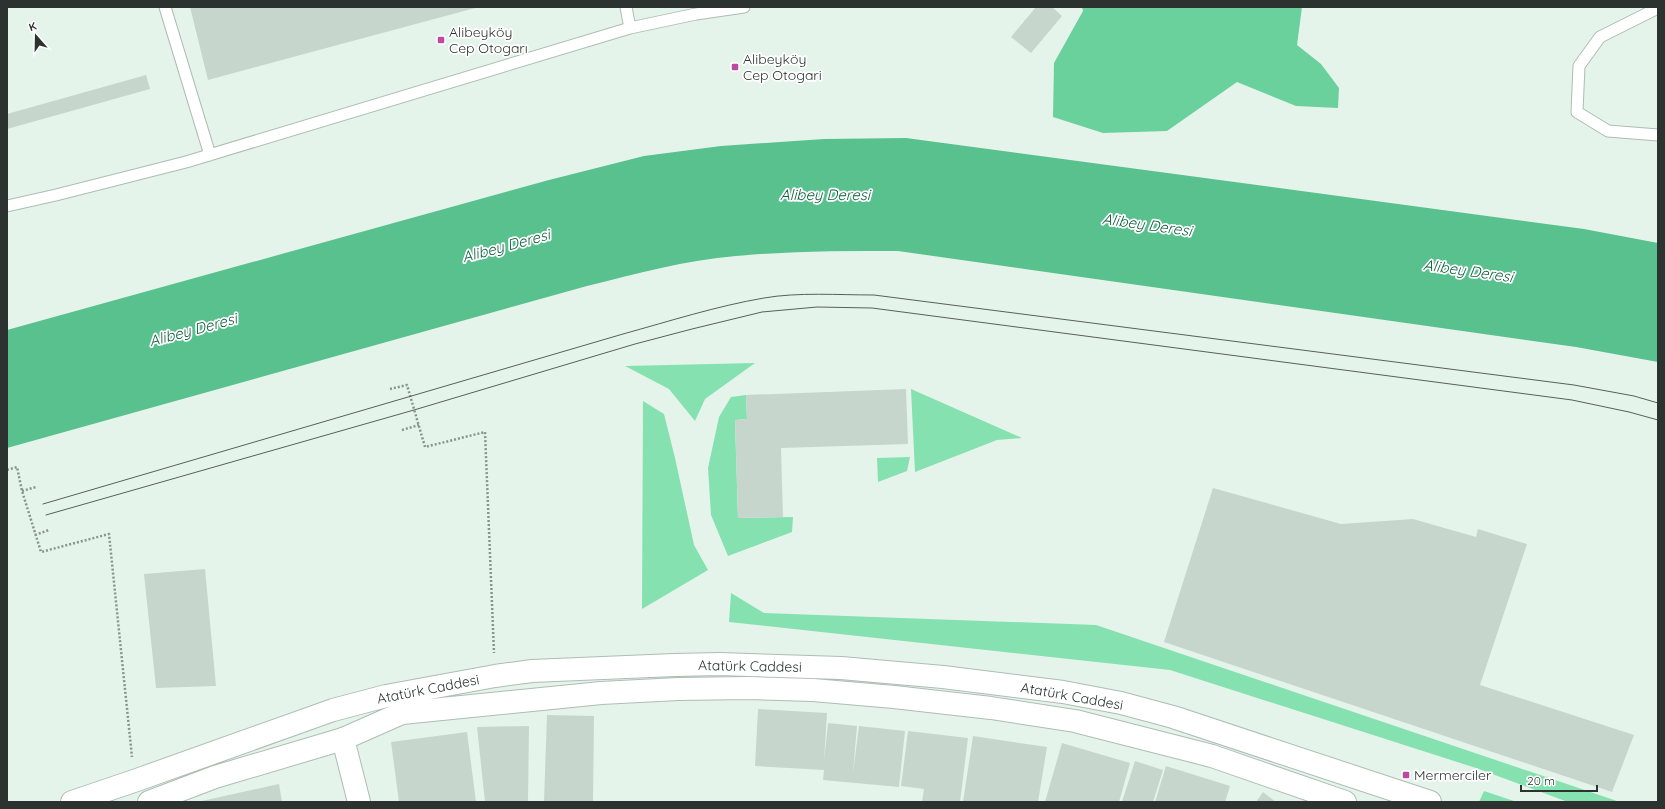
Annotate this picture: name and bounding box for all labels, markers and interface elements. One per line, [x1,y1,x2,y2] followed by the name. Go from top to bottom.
[16,16,56,56] north arrow
[27,19,38,34] text: K
[449,23,528,57] place label: Alibeyköy Cep Otogarı
[436,35,446,45] marker: Alibeyköy Cep Otogarı
[743,50,822,84] place label: Alibeyköy Cep Otogari
[730,62,740,72] marker: Alibeyköy Cep Otogari
[780,185,872,204] water label: Alibey Deresi
[1101,209,1195,240] water label: Alibey Deresi
[460,224,554,266] water label: Alibey Deresi
[1422,255,1516,286] water label: Alibey Deresi
[147,308,241,350] water label: Alibey Deresi
[698,656,802,676] street label: Atatürk Caddesi
[375,670,481,708] street label: Atatürk Caddesi
[1019,678,1125,714] street label: Atatürk Caddesi
[1414,766,1492,784] place label: Mermerciler
[1521,767,1597,793] scale bar
[1401,770,1411,780] marker: Mermerciler
[1527,773,1555,788] text: 20 m

